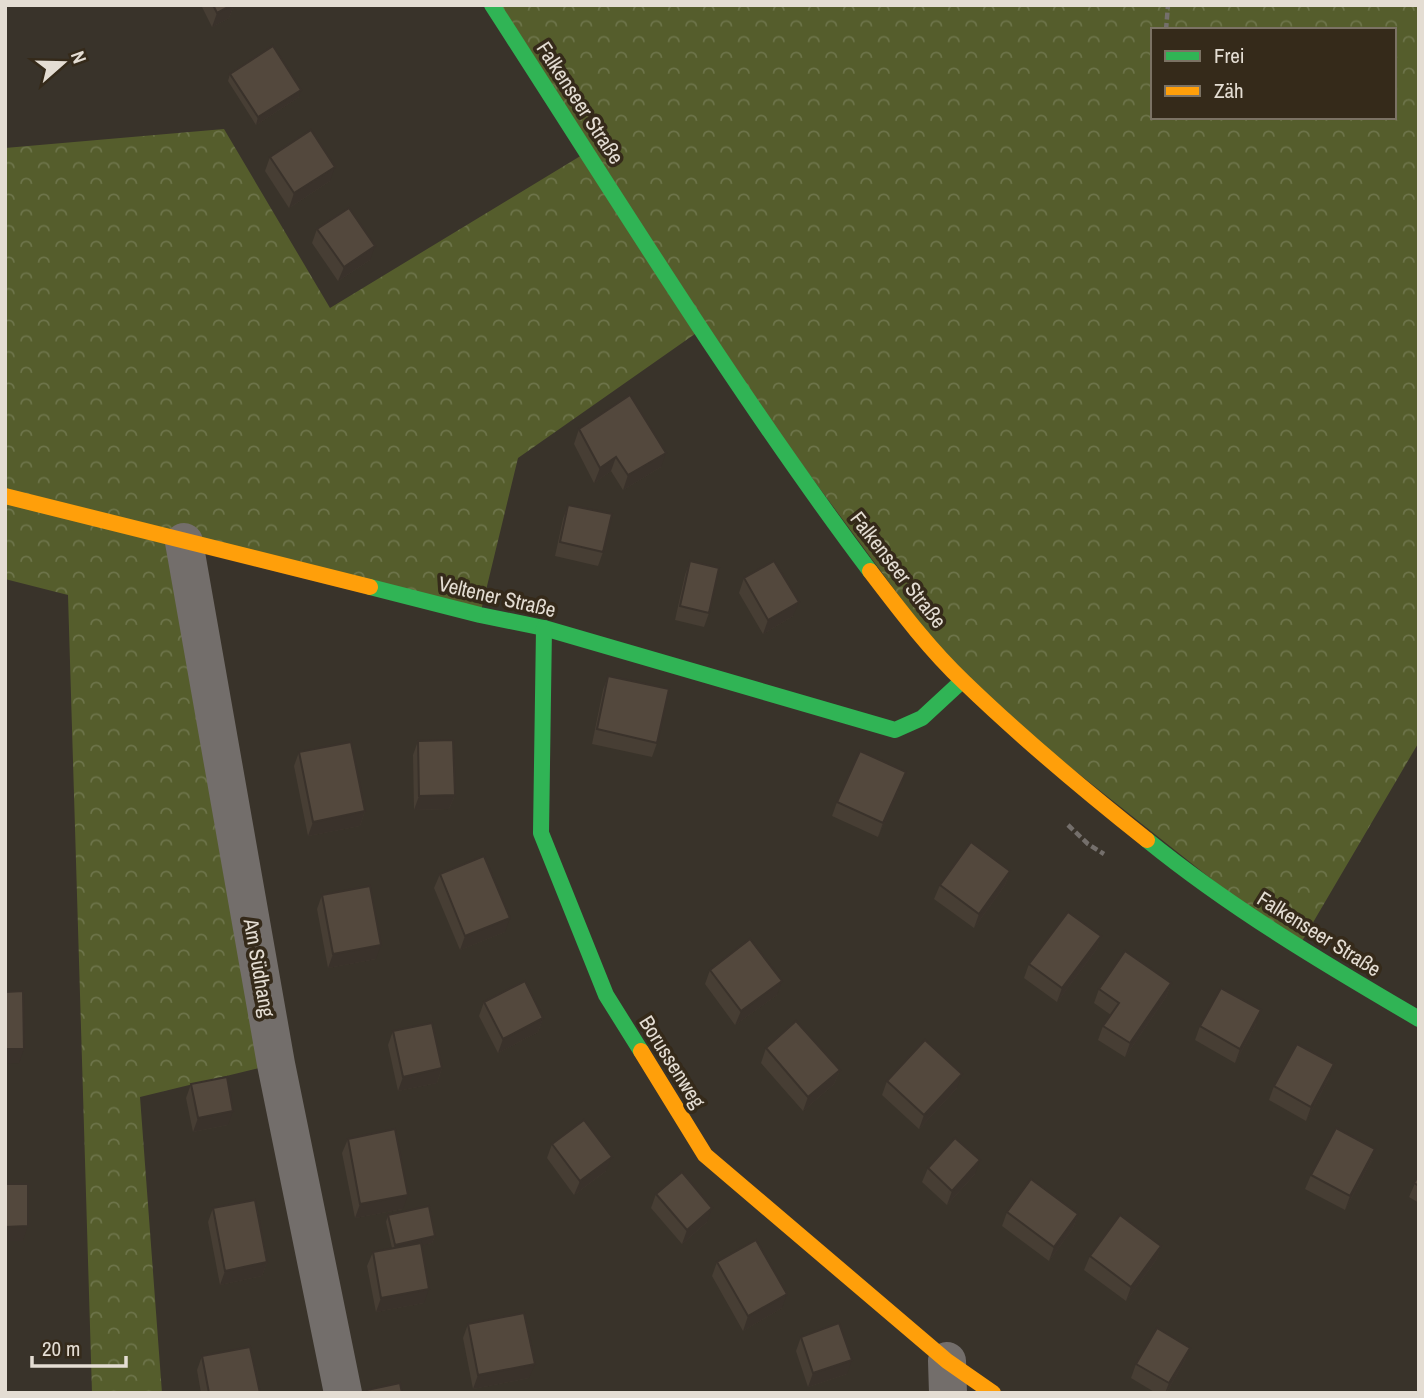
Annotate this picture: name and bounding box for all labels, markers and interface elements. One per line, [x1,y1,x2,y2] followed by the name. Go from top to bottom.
[28,28,98,98] north arrow
[1151,28,1396,119] legend
[530,36,631,170] street label: Falkenseer Straße
[1214,41,1245,70] text: Frei
[65,47,93,67] text: N
[1214,76,1244,105] text: Zäh
[844,505,953,634] street label: Falkenseer Straße
[436,569,559,624] street label: Veltener Straße
[1252,884,1387,983] street label: Falkenseer Straße
[236,915,282,1020] street label: Am Südhang
[632,1010,713,1114] street label: Borussenweg
[32,1324,126,1368] scale bar
[42,1334,80,1363] text: 20 m

